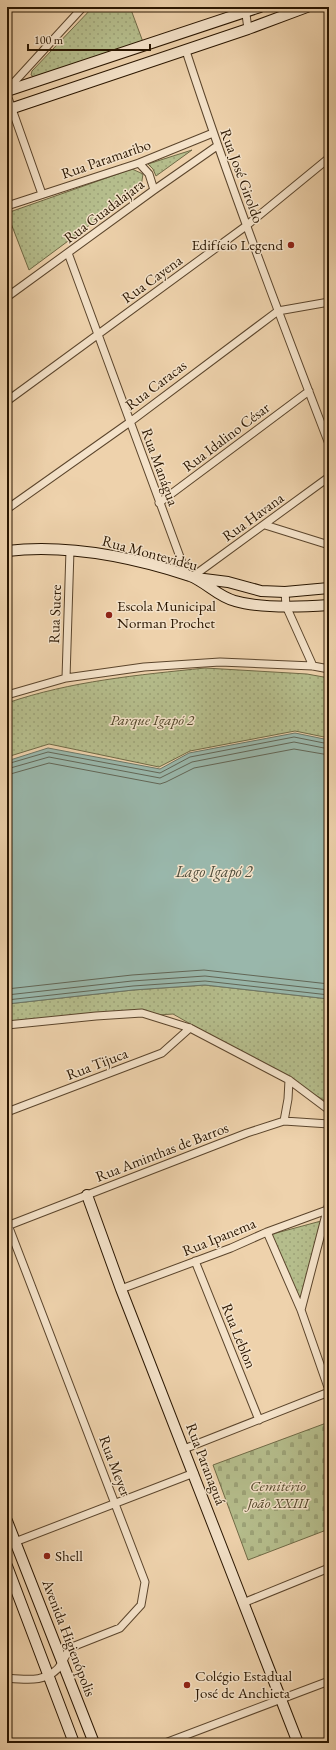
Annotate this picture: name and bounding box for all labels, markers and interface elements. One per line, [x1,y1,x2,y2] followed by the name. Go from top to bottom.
[28,26,150,52] scale bar
[34,32,64,48] text: 100 m
[217,126,268,226] street label: Rua José Giroldo
[58,134,153,183] street label: Rua Paramaribo
[60,174,148,247] street label: Rua Guadalajara
[191,235,283,254] place label: Edifício Legend
[286,240,296,250] marker: Edifício Legend
[118,250,186,307] street label: Rua Cayena
[121,355,190,414] street label: Rua Caracas
[178,398,273,476] street label: Rua Idalino César
[138,425,183,508] street label: Rua Manágua
[218,488,287,545] street label: Rua Havana
[100,531,200,574] street label: Rua Montevidéu
[44,584,65,644] street label: Rua Sucre
[117,596,216,632] place label: Escola Municipal Norman Prochet
[104,610,114,620] marker: Escola Municipal Norman Prochet
[110,710,195,730] park label: Parque Igapó 2
[175,861,254,882] water label: Lago Igapó 2
[63,1043,130,1084] street label: Rua Tijuca
[93,1117,231,1186] street label: Rua Aminthas de Barros
[179,1213,258,1260] street label: Rua Ipanema
[218,1300,261,1371] street label: Rua Leblon
[182,1420,231,1508] street label: Rua Paranaguá
[95,1433,136,1499] street label: Rua Meyer
[244,1476,310,1512] park label: Cemitério João XXIII
[55,1546,83,1565] place label: Shell
[42,1551,52,1561] marker: Shell
[38,1576,101,1699] street label: Avenida Higienópolis
[193,1666,292,1702] place label: Colégio Estadual José de Anchieta
[182,1680,192,1690] marker: Colégio Estadual José de Anchieta

